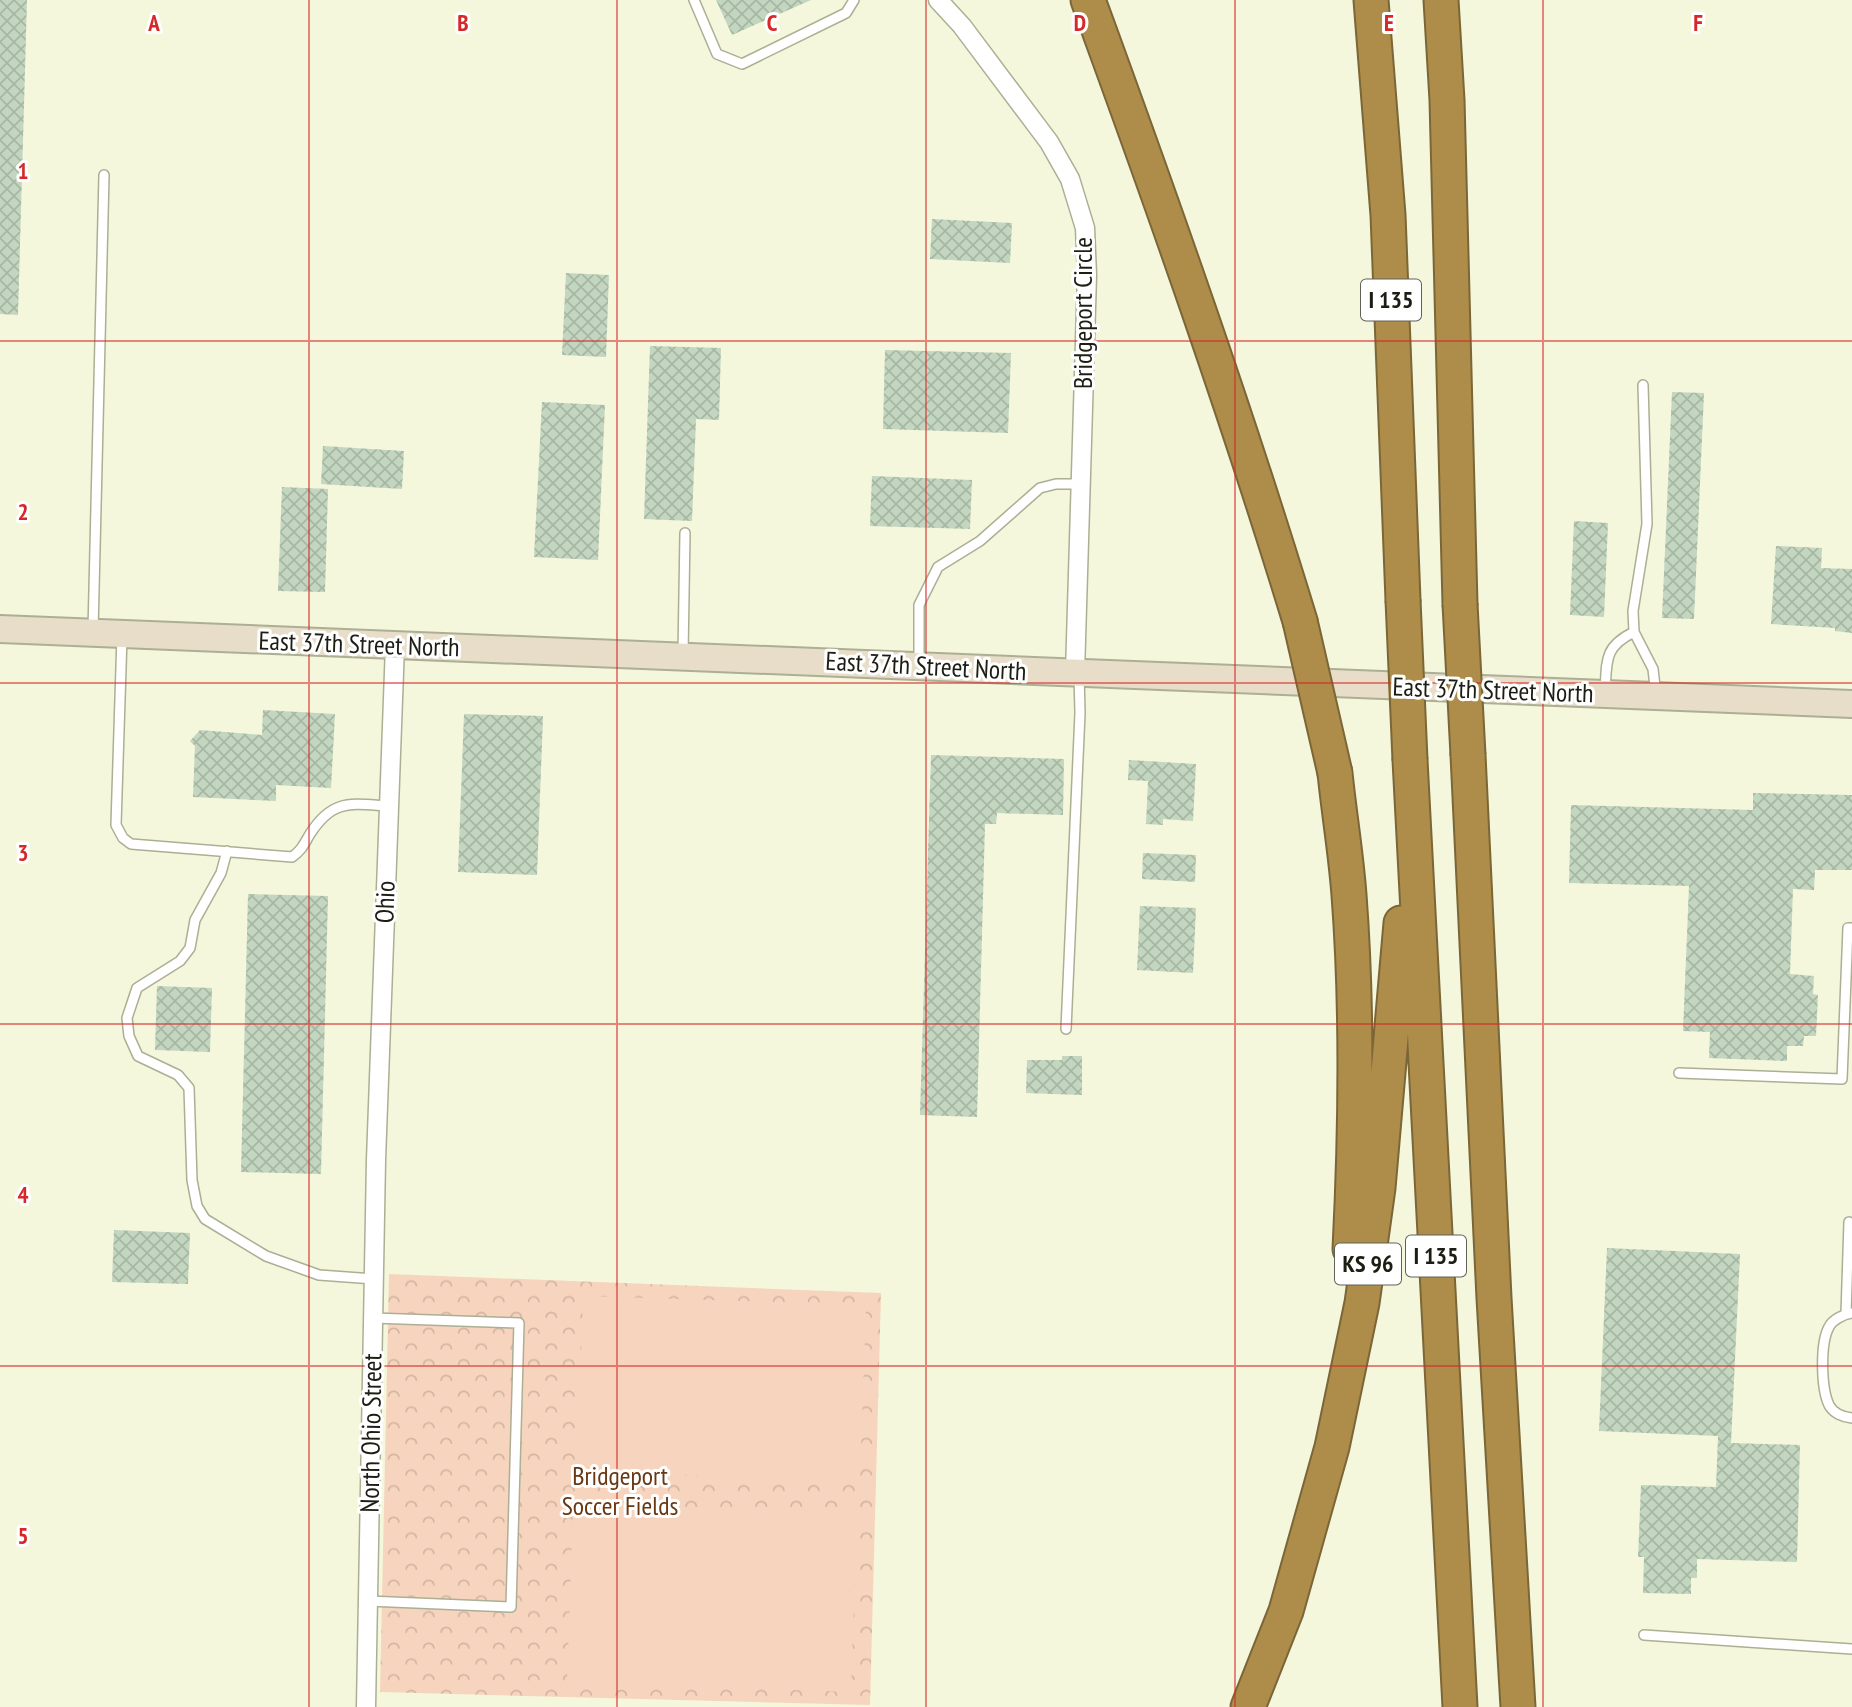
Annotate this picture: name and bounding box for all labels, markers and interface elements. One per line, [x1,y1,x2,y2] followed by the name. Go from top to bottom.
[147,8,160,37] text: A
[457,8,469,37] text: B
[767,8,778,37] text: C
[1074,8,1086,37] text: D
[1384,8,1394,37] text: E
[1693,8,1703,37] text: F
[18,156,29,185] text: 1
[1066,237,1099,389] street label: Bridgeport Circle
[1361,279,1421,320] road number: I 135
[18,497,29,526] text: 2
[258,623,460,664] street label: East 37th Street North
[825,644,1027,687] street label: East 37th Street North
[1392,669,1594,710] street label: East 37th Street North
[18,838,29,867] text: 3
[367,880,402,924] street label: Ohio
[18,1180,29,1209] text: 4
[1406,1236,1466,1276] road number: I 135
[1335,1244,1401,1284] road number: KS 96
[353,1353,388,1513] street label: North Ohio Street
[562,1459,678,1522] park label: Bridgeport Soccer Fields
[18,1521,29,1550] text: 5

